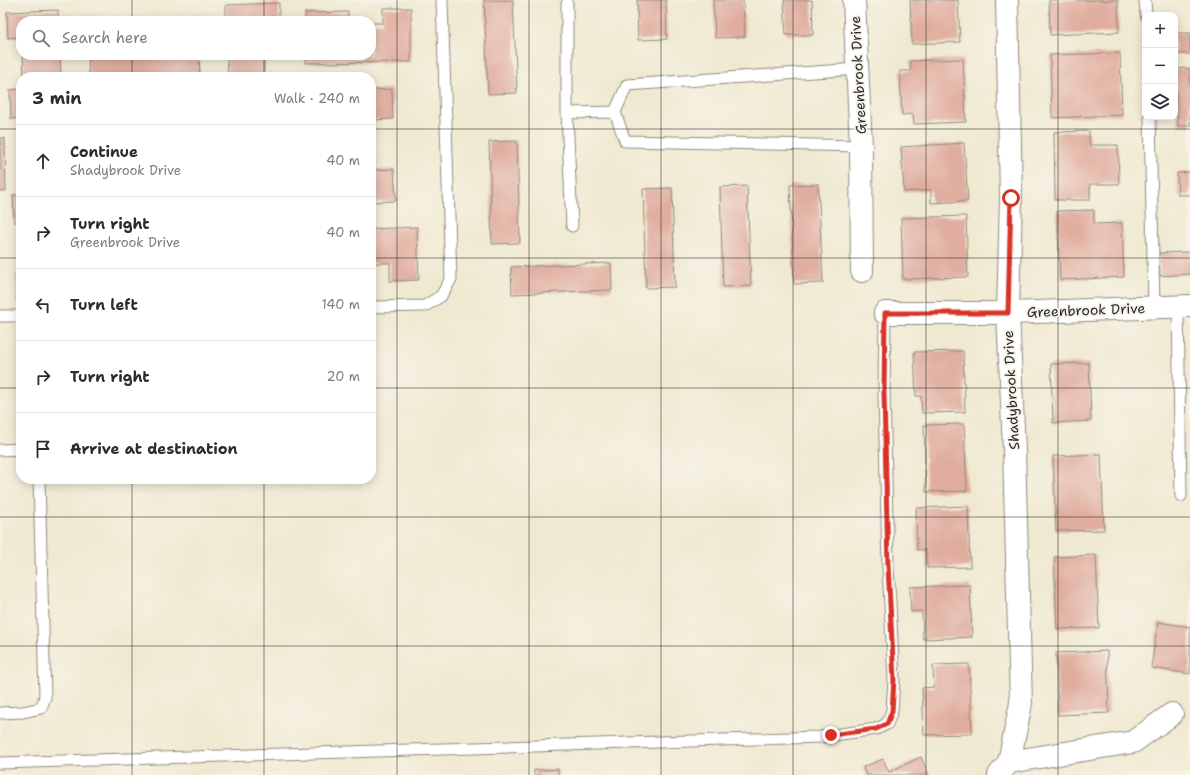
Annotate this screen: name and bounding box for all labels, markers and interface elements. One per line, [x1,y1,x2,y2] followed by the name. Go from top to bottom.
[1142,12,1178,120] map controls
[1142,12,1178,48] button: +
[846,15,870,135] street label: Greenbrook Drive
[16,16,376,60] search box
[30,27,52,49] icon: search
[62,28,148,48] text: Search here
[1142,48,1178,84] button: −
[1142,84,1178,120] button: layers
[32,87,82,109] text: 3 min
[274,90,360,107] text: Walk · 240 m
[70,142,138,162] text: Continue
[32,150,54,172] icon: ahead
[326,152,360,169] text: 40 m
[70,162,181,179] text: Shadybrook Drive
[1002,189,1020,207] route start
[70,214,150,234] text: Turn right
[32,222,54,244] icon: right
[326,224,360,241] text: 40 m
[70,234,180,251] text: Greenbrook Drive
[32,294,54,316] icon: left
[70,295,138,315] text: Turn left
[321,296,360,313] text: 140 m
[1026,299,1146,321] street label: Greenbrook Drive
[999,330,1023,450] street label: Shadybrook Drive
[32,366,54,388] icon: right
[70,367,150,387] text: Turn right
[327,368,360,385] text: 20 m
[32,438,54,460] icon: arrive
[70,439,238,459] text: Arrive at destination
[822,726,840,744] route end

